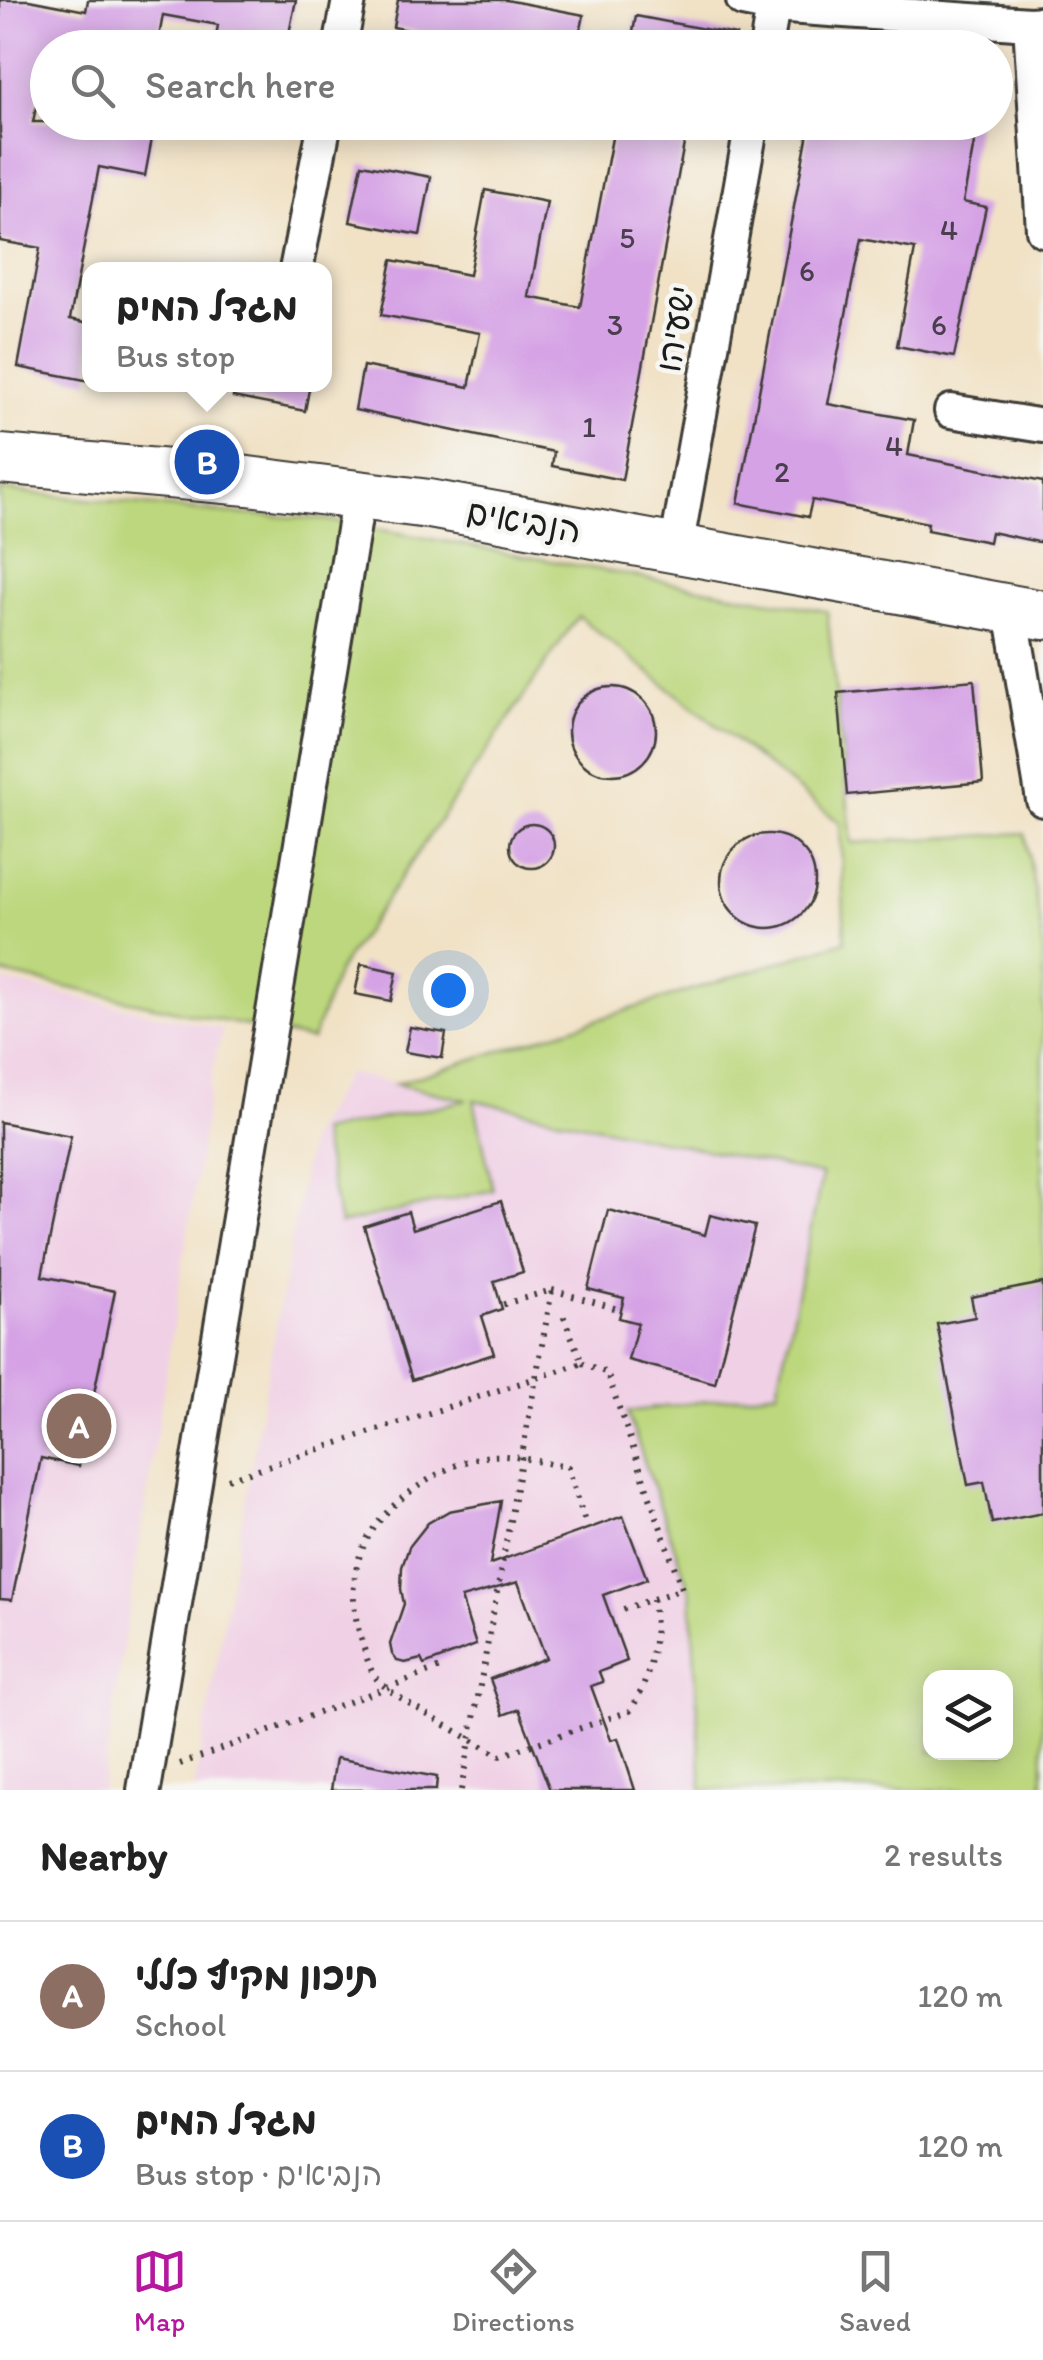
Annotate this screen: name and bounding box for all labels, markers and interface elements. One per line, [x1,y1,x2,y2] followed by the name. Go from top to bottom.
[30,30,1013,140] search box
[65,58,120,113] icon: search
[145,62,336,108] text: Search here
[940,211,958,248] house number: 4
[619,219,635,256] house number: 5
[799,252,815,289] house number: 6
[82,262,332,392] popup
[647,282,703,376] street label: ישעיהו
[116,284,298,330] text: מגדל המים
[607,306,623,343] house number: 3
[931,306,947,343] house number: 6
[116,337,235,375] text: Bus stop
[582,408,596,445] house number: 1
[174,424,240,500] pin: B
[885,427,903,464] house number: 4
[774,453,790,490] house number: 2
[463,490,585,552] street label: הנביאים
[423,965,474,1016] your location
[46,1388,112,1464] pin: A
[923,1670,1013,1760] map controls
[923,1670,1013,1760] button: layers
[40,1830,167,1881] text: Nearby
[884,1836,1003,1874] text: 2 results
[135,1953,378,1999] text: תיכון מקיף כללי
[62,1977,83,2015] text: A
[917,1977,1003,2015] text: 120 m
[135,2006,226,2044] text: School
[135,2098,317,2144] text: מגדל המים
[62,2127,83,2165] text: B
[917,2127,1003,2165] text: 120 m
[135,2155,382,2193] text: Bus stop · הנביאים
[132,2244,187,2338] tab: Map
[452,2244,575,2338] tab: Directions
[839,2244,911,2338] tab: Saved

